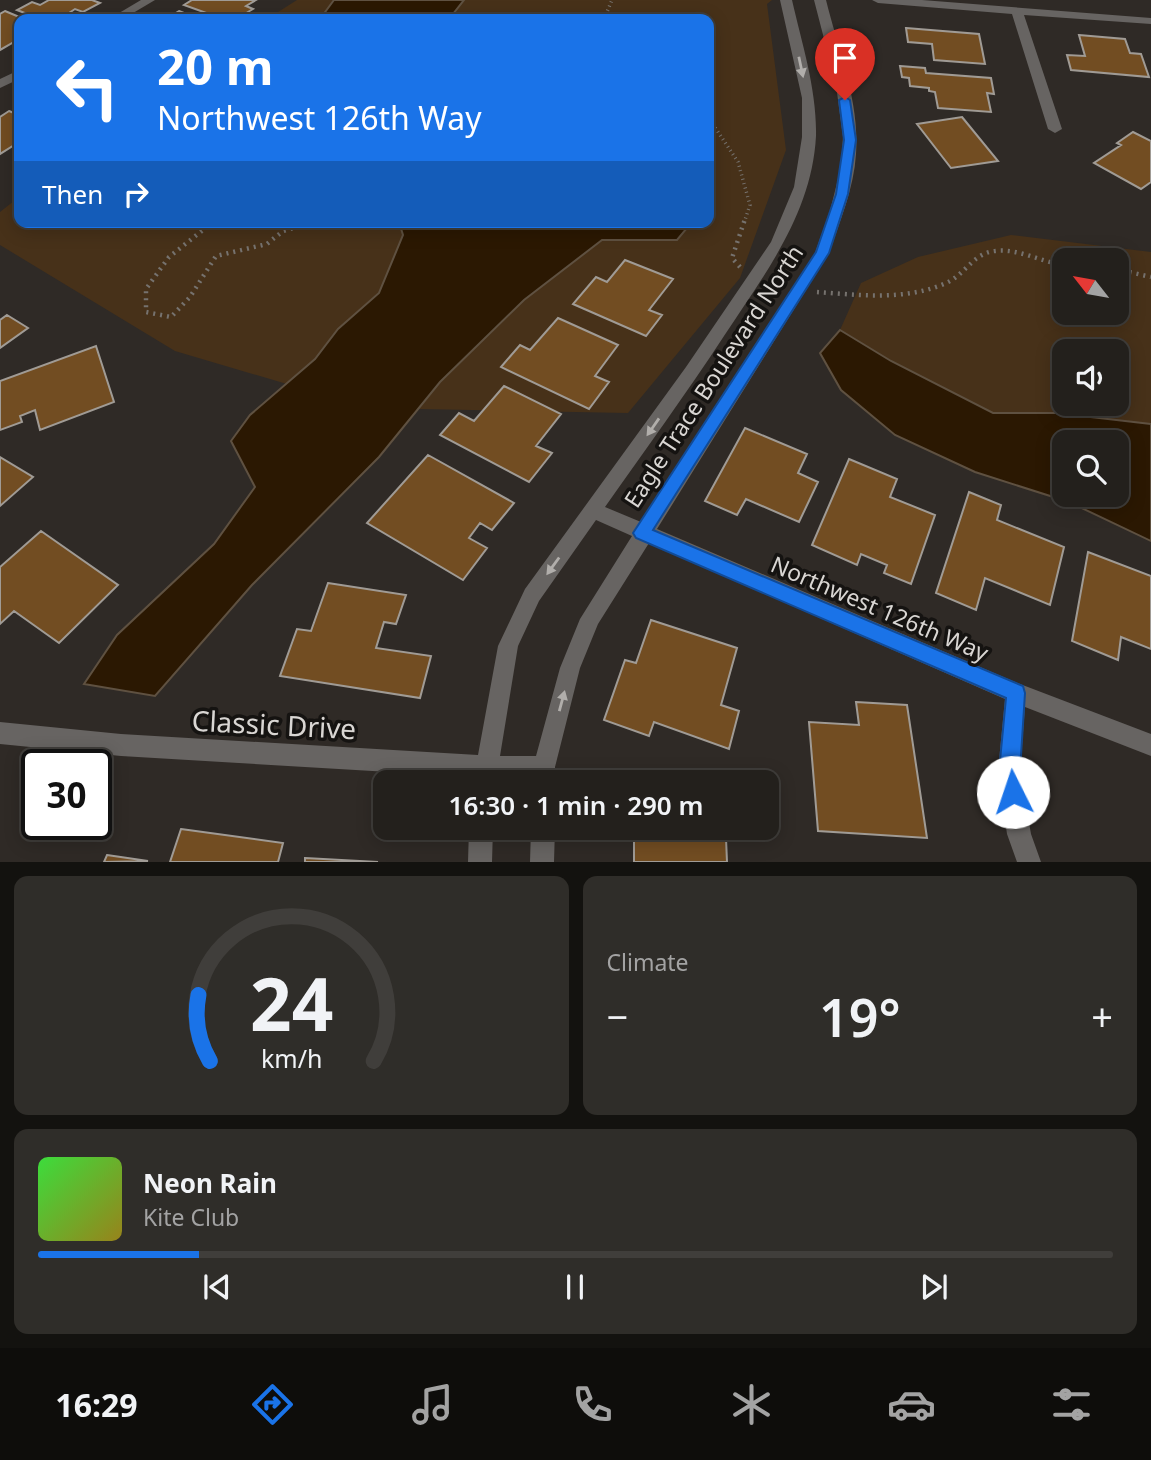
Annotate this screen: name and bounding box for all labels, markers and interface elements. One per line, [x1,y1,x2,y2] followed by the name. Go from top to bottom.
[815,28,875,100] pin
[157,33,274,99] text: 20 m
[826,39,864,77] icon: arrive
[42,42,133,133] icon: left
[796,56,807,78] one-way arrow
[157,96,482,139] text: Northwest 126th Way
[117,175,155,213] icon: right
[42,176,103,212] text: Then
[616,239,810,513] street label: Eagle Trace Boulevard North
[1052,248,1129,326] north arrow
[1052,248,1129,507] map controls
[1052,339,1129,416] button: sound
[646,418,660,436] one-way arrow
[1052,430,1129,507] button: search
[766,548,994,668] street label: Northwest 126th Way
[546,557,560,575] one-way arrow
[557,690,567,711] one-way arrow
[191,701,357,747] street label: Classic Drive
[21,749,112,840] speed limit sign: 30
[976,755,1050,829] position arrow
[449,787,703,823] text: 16:30 · 1 min · 290 m
[607,946,689,978] text: Climate
[250,954,333,1053] text: 24
[819,981,901,1052] text: 19°
[607,990,628,1042] text: −
[1091,990,1113,1042] text: +
[260,1041,322,1075] text: km/h
[143,1165,277,1201] text: Neon Rain
[143,1201,239,1233] text: Kite Club
[198,1268,236,1306] icon: previous
[556,1268,594,1306] icon: pause
[915,1268,953,1306] icon: next
[248,1380,297,1429] icon: directions
[408,1380,457,1429] icon: music
[568,1380,617,1429] icon: phone
[727,1380,776,1429] icon: climate
[887,1380,936,1429] icon: car
[1047,1380,1096,1429] icon: filters
[55,1383,138,1426] text: 16:29

